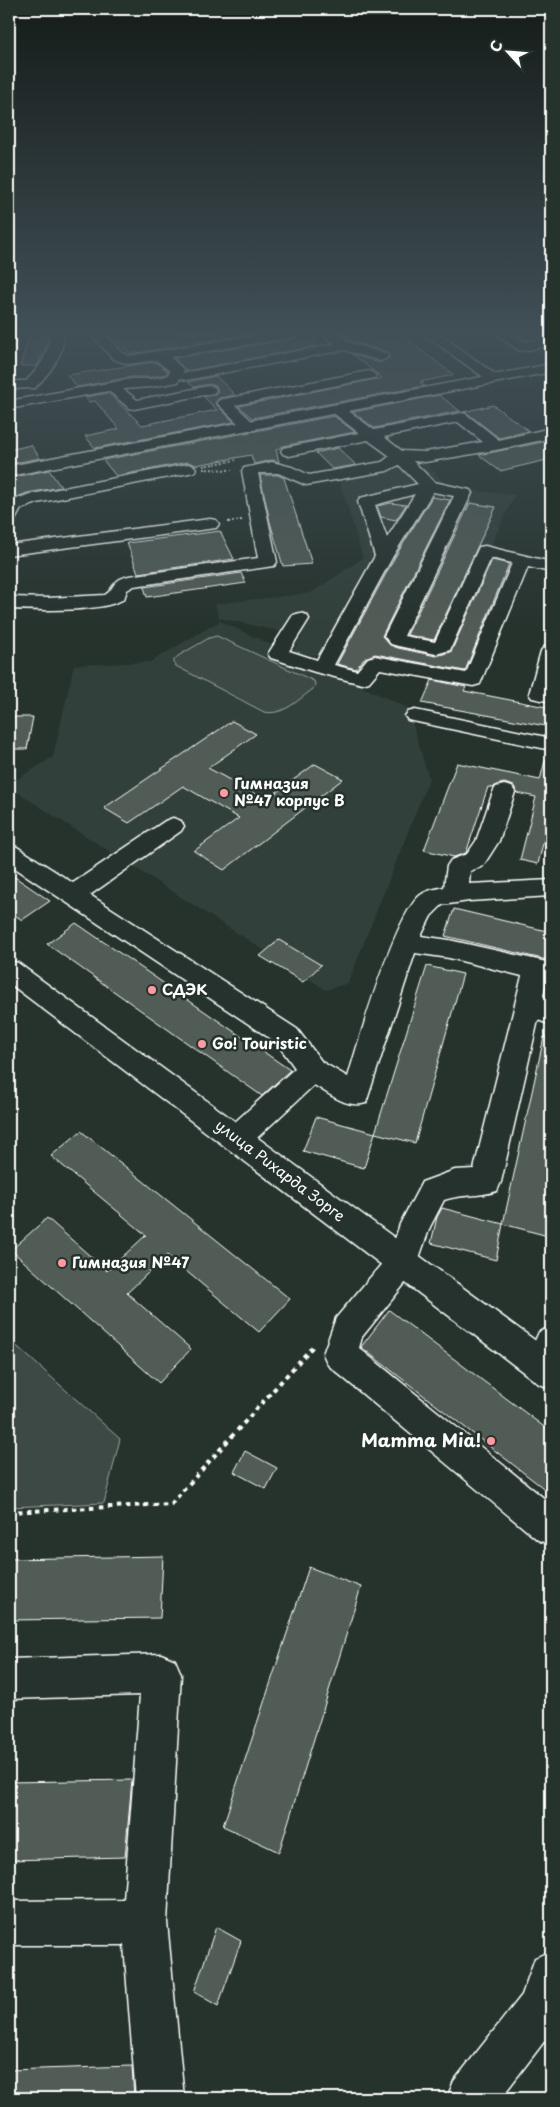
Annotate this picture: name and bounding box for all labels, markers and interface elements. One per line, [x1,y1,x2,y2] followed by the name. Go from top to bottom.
[482,28,532,78] north arrow
[484,37,508,55] text: С
[234,771,345,811] place label: Гимназия №47 корпус В
[218,787,230,799] marker: Гимназия №47 корпус В
[162,977,207,1000] place label: СДЭК
[146,984,158,996] marker: СДЭК
[212,1031,307,1054] place label: Go! Touristic
[196,1038,208,1050] marker: Go! Touristic
[211,1113,351,1226] street label: улица Рихарда Зорге
[72,1250,189,1273] place label: Гимназия №47
[56,1257,68,1269] marker: Гимназия №47
[361,1426,481,1453] place label: Mamma Mia!
[485,1435,497,1447] marker: Mamma Mia!

